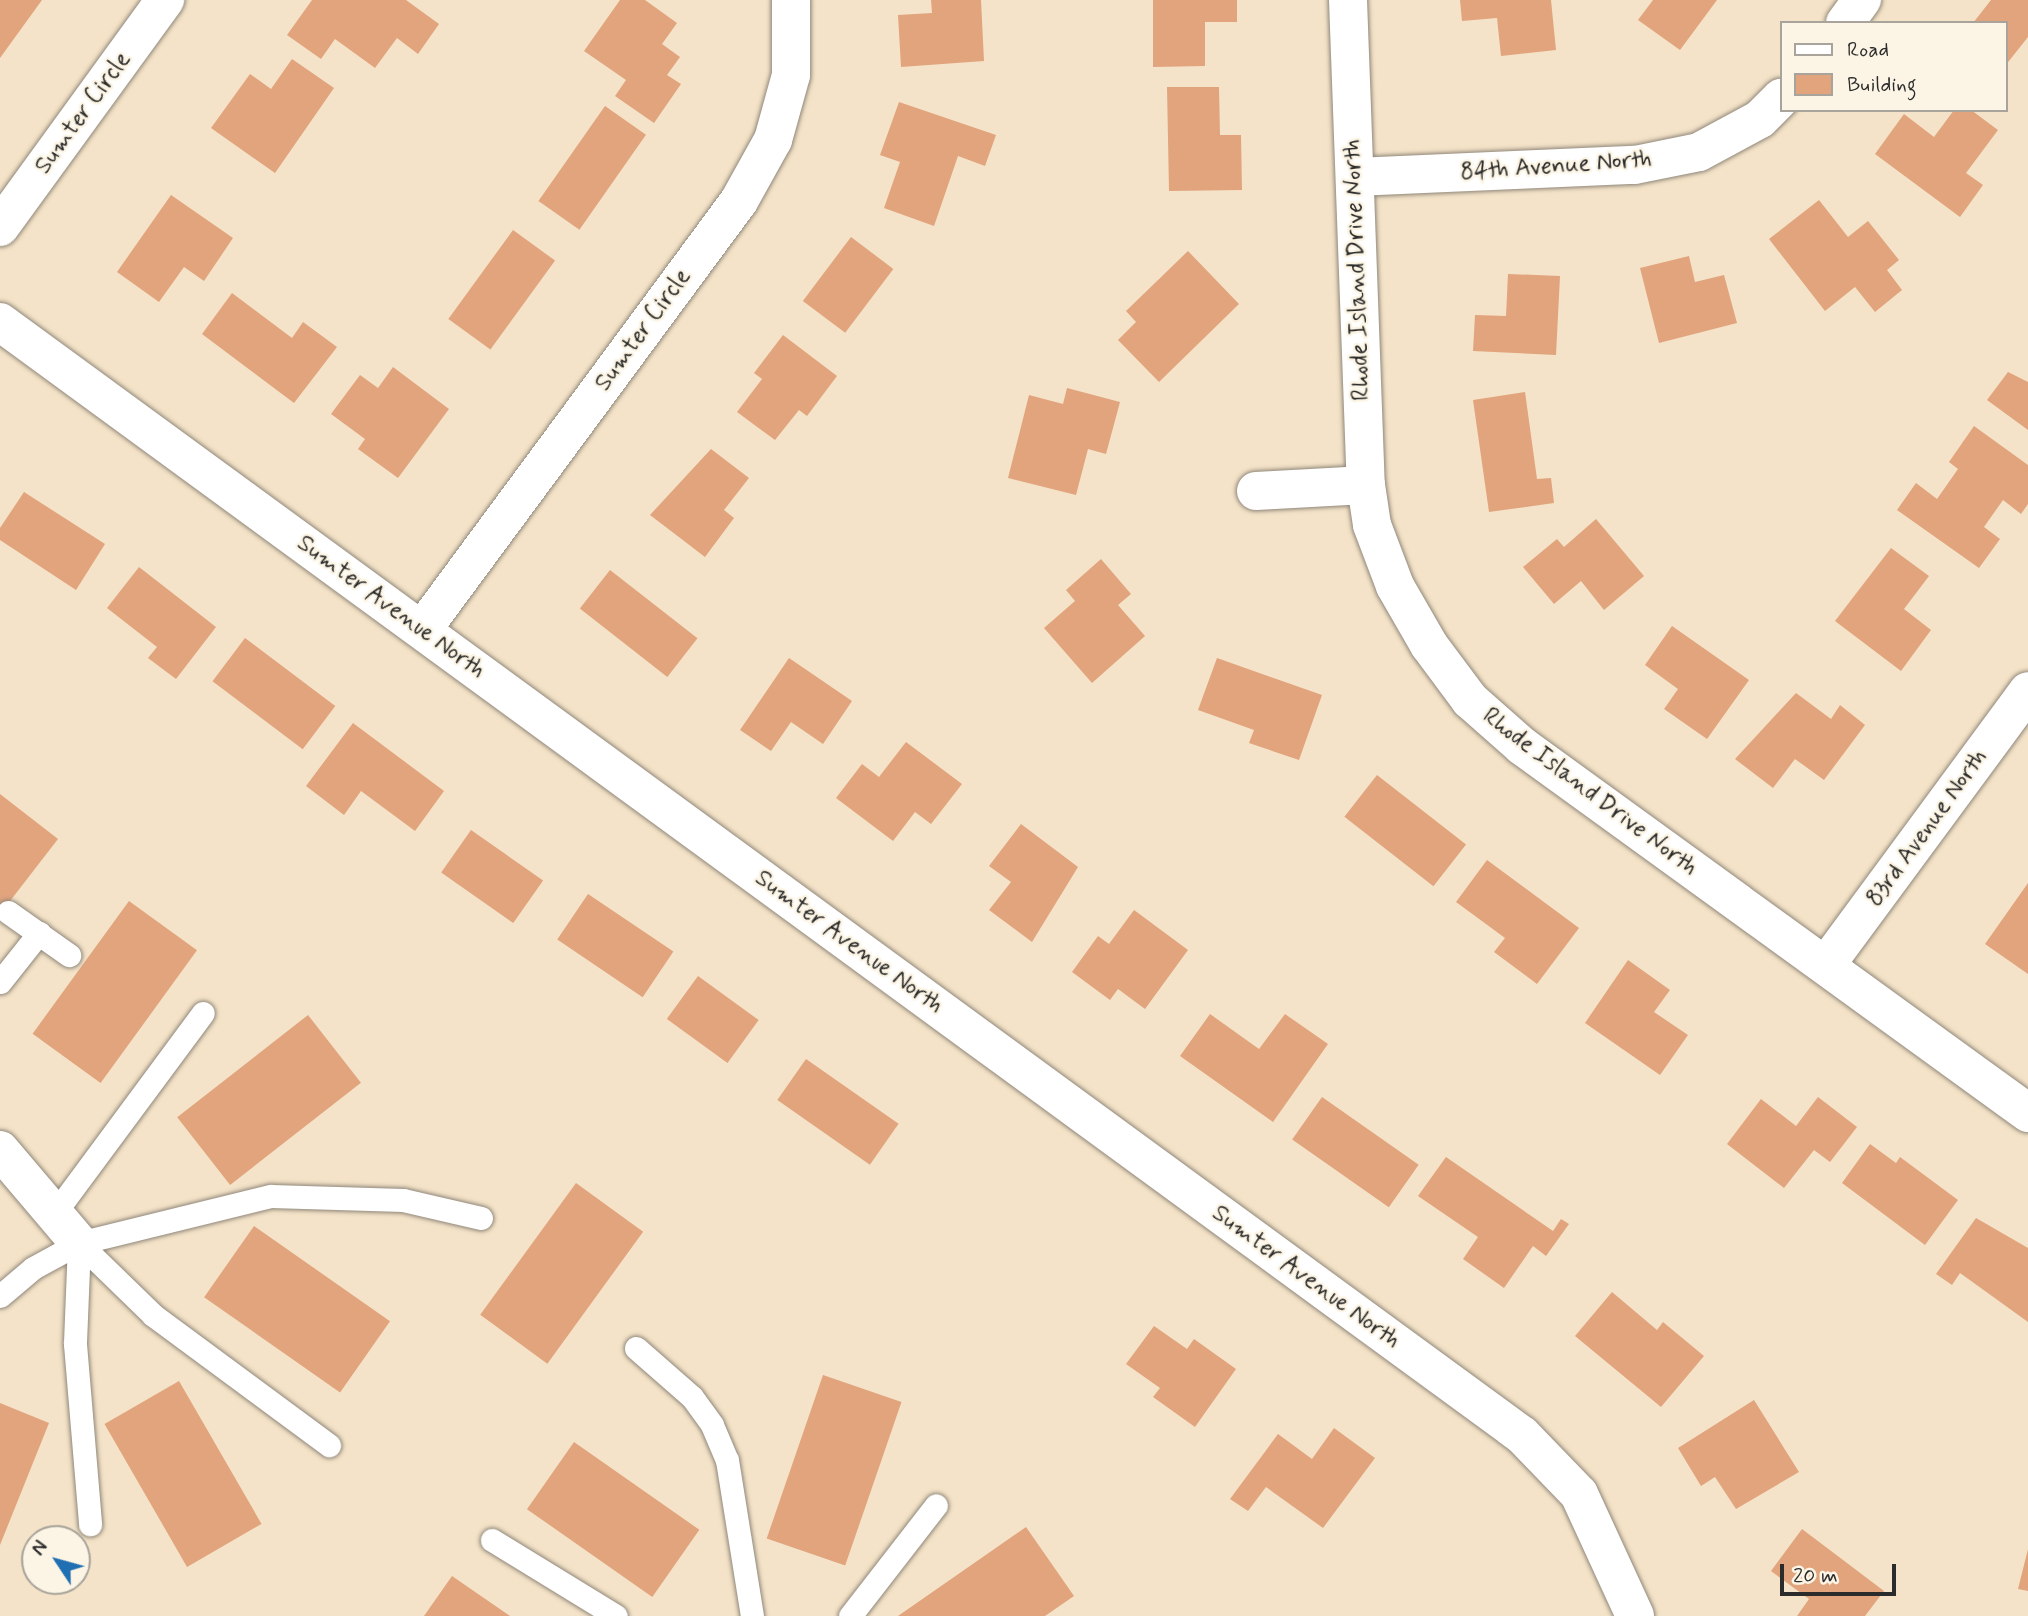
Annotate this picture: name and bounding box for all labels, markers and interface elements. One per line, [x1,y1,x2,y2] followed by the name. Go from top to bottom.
[1780,21,2007,112] legend
[1847,36,1889,64] text: Road
[29,46,137,180] street label: Sumter Circle
[1847,71,1917,99] text: Building
[1338,142,1376,398] street label: Rhode Island Drive North
[1459,145,1653,187] street label: 84th Avenue North
[589,263,697,397] street label: Sumter Circle
[292,530,490,684] street label: Sumter Avenue North
[1479,704,1701,880] street label: Rhode Island Drive North
[1860,743,1994,913] street label: 83rd Avenue North
[750,865,948,1019] street label: Sumter Avenue North
[1207,1200,1405,1354] street label: Sumter Avenue North
[21,1525,91,1595] north arrow
[26,1536,54,1561] text: N
[1783,1550,1898,1594] scale bar
[1793,1562,1838,1590] text: 20 m

